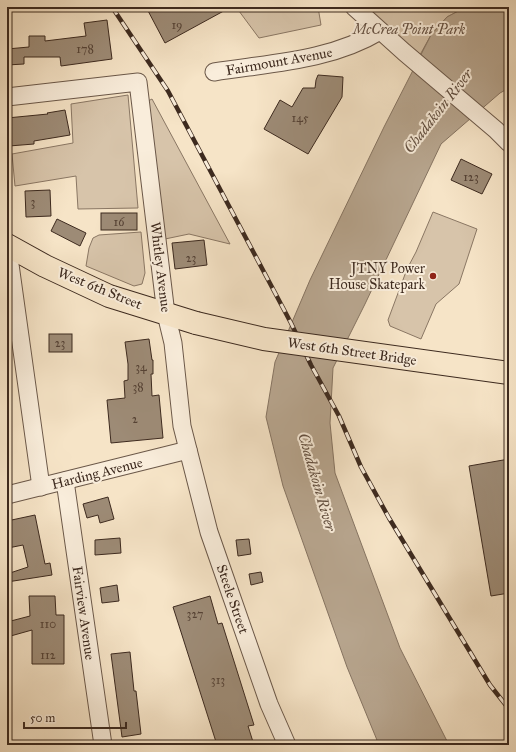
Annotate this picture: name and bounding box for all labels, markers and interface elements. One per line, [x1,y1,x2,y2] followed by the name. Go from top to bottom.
[171,18,183,32] house number: 19
[351,21,466,38] park label: McCrea Point Park
[76,42,94,56] house number: 178
[225,44,334,79] street label: Fairmount Avenue
[400,65,477,156] water label: Chadakoin River
[291,111,309,125] house number: 145
[463,170,479,184] house number: 123
[31,195,36,209] house number: 3
[114,215,125,229] house number: 16
[147,221,175,313] street label: Whitley Avenue
[186,251,197,265] house number: 23
[329,260,426,293] place label: JTNY Power House Skatepark
[55,264,144,313] street label: West 6th Street
[428,271,438,281] marker: JTNY Power House Skatepark
[286,334,418,369] street label: West 6th Street Bridge
[55,336,66,350] house number: 23
[135,360,147,374] house number: 34
[132,380,144,394] house number: 38
[132,412,138,426] house number: 2
[294,431,340,534] water label: Chadakoin River
[50,454,145,493] street label: Harding Avenue
[213,562,252,636] street label: Steele Street
[69,565,99,661] street label: Fairview Avenue
[187,607,203,621] house number: 327
[40,617,56,631] house number: 110
[40,648,56,662] house number: 112
[211,673,225,687] house number: 313
[24,704,126,730] scale bar
[30,711,55,725] text: 50 m

